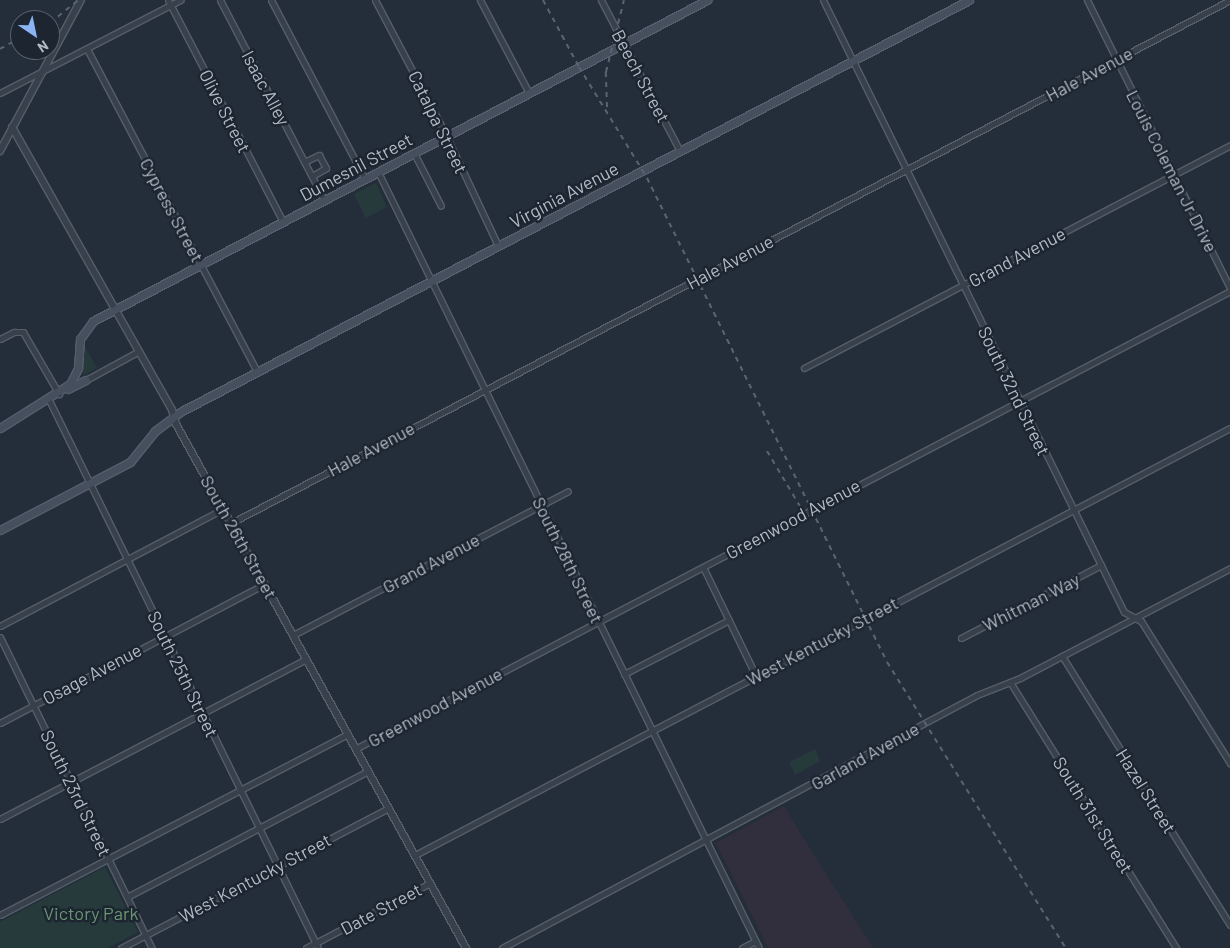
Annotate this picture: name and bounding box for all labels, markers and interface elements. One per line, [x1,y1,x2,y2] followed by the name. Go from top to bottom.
[10,10,60,60] north arrow
[607,26,675,126] street label: Beech Street
[34,37,52,57] text: N
[1042,42,1136,106] street label: Hale Avenue
[237,47,295,129] street label: Isaac Alley
[195,66,255,156] street label: Olive Street
[404,67,472,177] street label: Catalpa Street
[1122,86,1222,256] street label: Louis Coleman Jr Drive
[296,128,416,206] street label: Dumesnil Street
[136,154,208,266] street label: Cypress Street
[506,157,622,233] street label: Virginia Avenue
[965,222,1069,292] street label: Grand Avenue
[683,230,777,294] street label: Hale Avenue
[973,323,1055,459] street label: South 32nd Street
[324,417,418,481] street label: Hale Avenue
[196,472,282,602] street label: South 26th Street
[722,474,864,564] street label: Greenwood Avenue
[528,493,608,627] street label: South 28th Street
[379,528,483,598] street label: Grand Avenue
[979,568,1083,636] street label: Whitman Way
[742,592,902,690] street label: West Kentucky Street
[143,607,223,741] street label: South 25th Street
[39,639,145,709] street label: Osage Avenue
[364,662,506,752] street label: Greenwood Avenue
[807,717,923,795] street label: Garland Avenue
[36,726,116,860] street label: South 23rd Street
[1112,745,1180,837] street label: Hazel Street
[1049,753,1137,877] street label: South 31st Street
[175,829,335,927] street label: West Kentucky Street
[337,879,425,939] street label: Date Street
[44,902,138,924] park label: Victory Park

